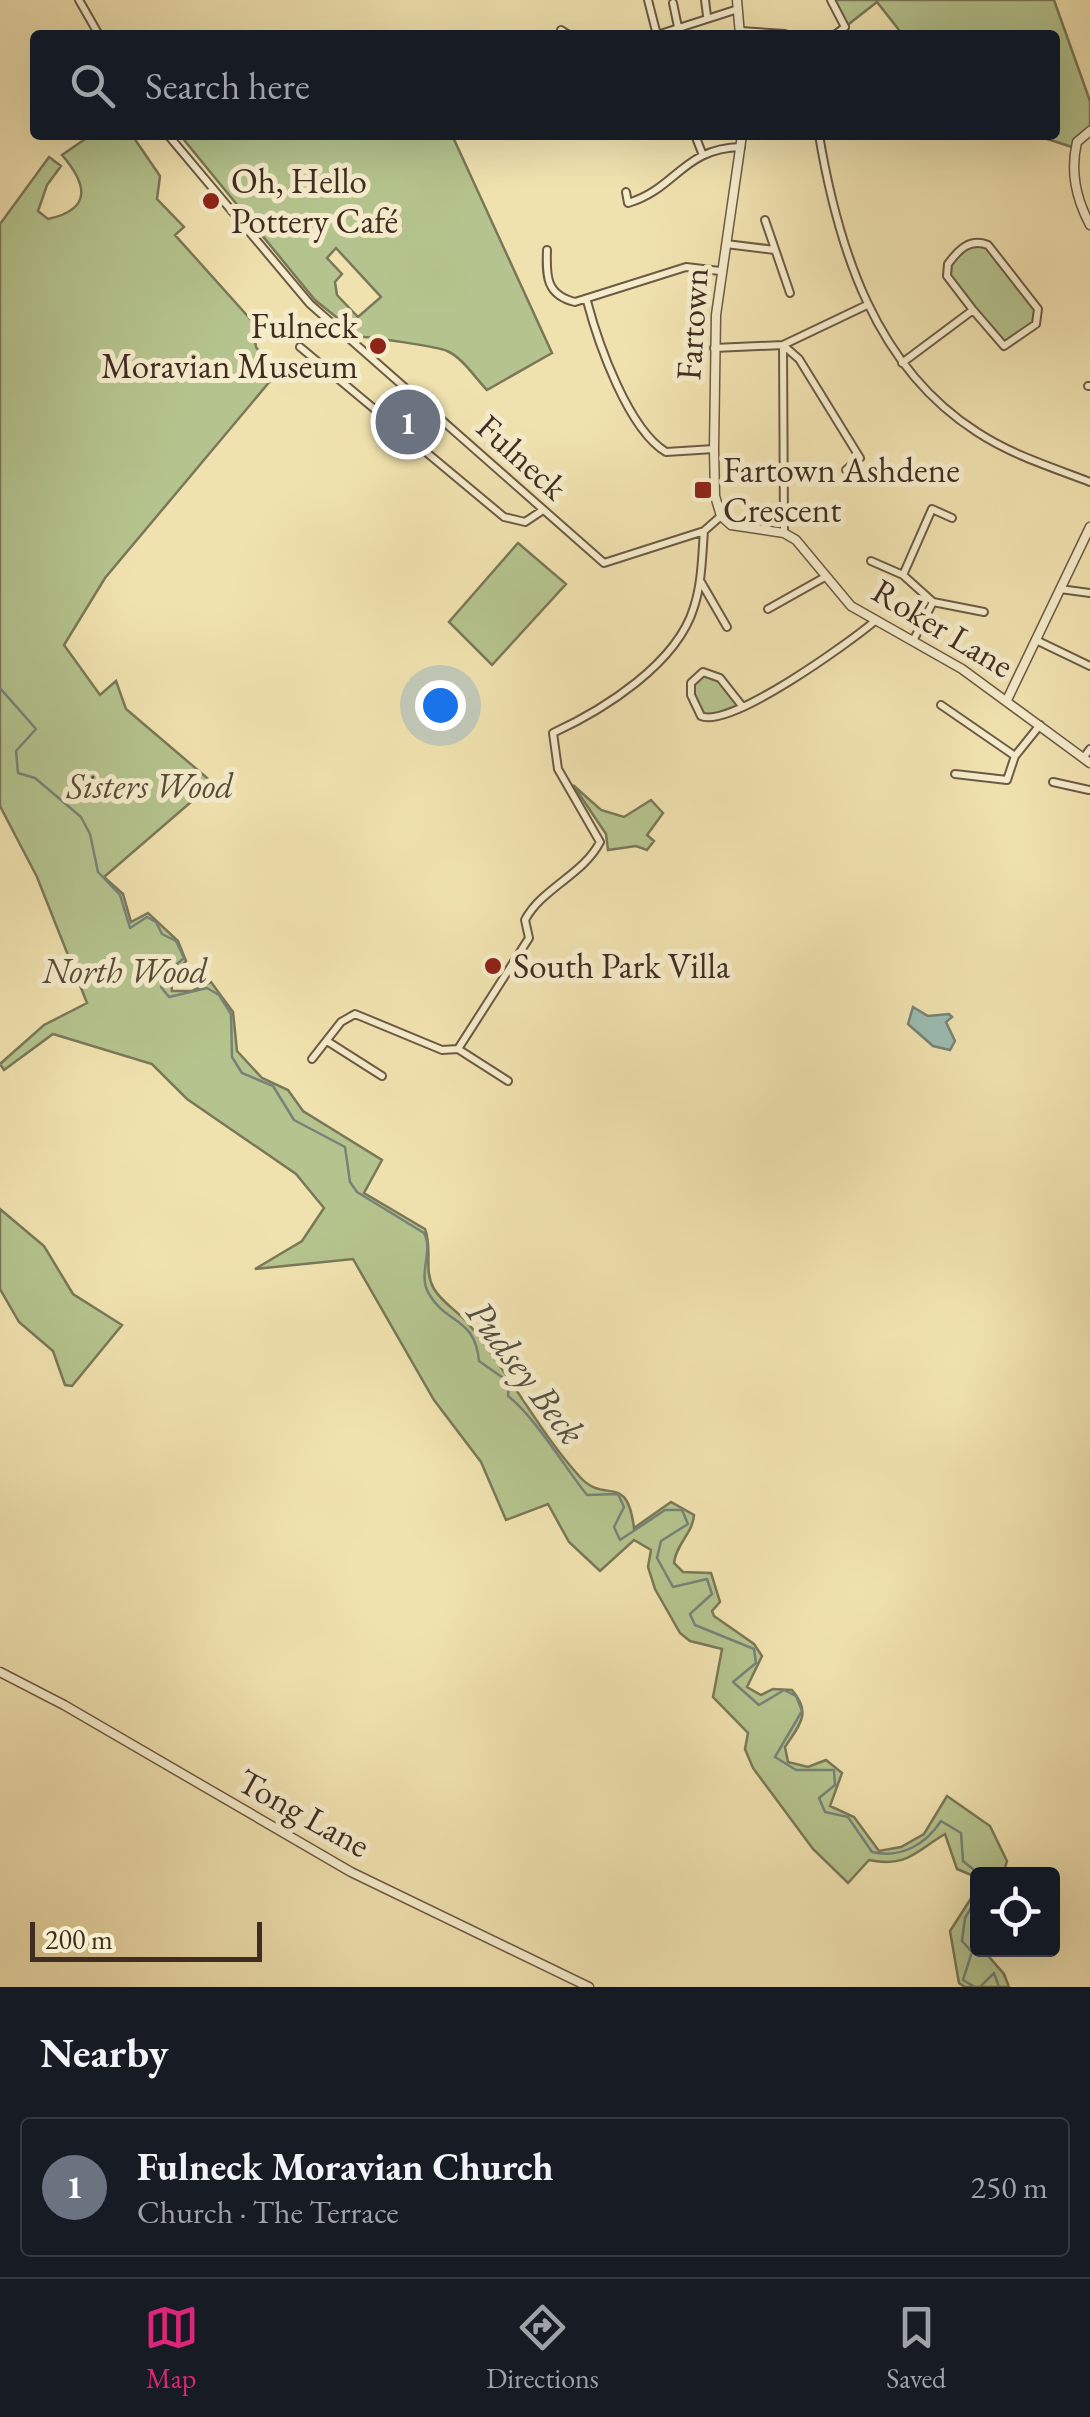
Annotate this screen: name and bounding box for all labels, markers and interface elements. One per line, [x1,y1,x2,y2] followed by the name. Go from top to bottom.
[30,30,1060,140] search box
[65,58,120,113] icon: search
[145,61,310,110] text: Search here
[231,158,398,243] place label: Oh, Hello Pottery Café
[200,190,222,212] marker: Oh, Hello Pottery Café
[665,266,718,382] street label: Fartown
[101,303,359,388] place label: Fulneck Moravian Museum
[367,335,389,357] marker: Fulneck Moravian Museum
[376,384,440,460] pin: 1
[467,404,578,510] street label: Fulneck
[723,447,960,532] place label: Fartown Ashdene Crescent
[692,479,714,501] marker: Fartown Ashdene Crescent
[864,568,1022,687] street label: Roker Lane
[415,680,466,731] your location
[66,763,234,808] park label: Sisters Wood
[513,943,730,988] place label: South Park Villa
[41,948,209,993] park label: North Wood
[482,955,504,977] marker: South Park Villa
[456,1289,597,1454] water label: Pudsey Beck
[230,1758,378,1867] street label: Tong Lane
[970,1867,1060,1957] map controls
[970,1867,1060,1957] button: locate
[30,1917,262,1962] scale bar
[45,1921,113,1957] text: 200 m
[40,2025,169,2080] text: Nearby
[137,2142,554,2191] text: Fulneck Moravian Church
[66,2166,83,2208] text: 1
[971,2166,1048,2208] text: 250 m
[137,2191,399,2233] text: Church · The Terrace
[144,2300,199,2396] tab: Map
[486,2300,599,2396] tab: Directions
[886,2300,946,2396] tab: Saved

